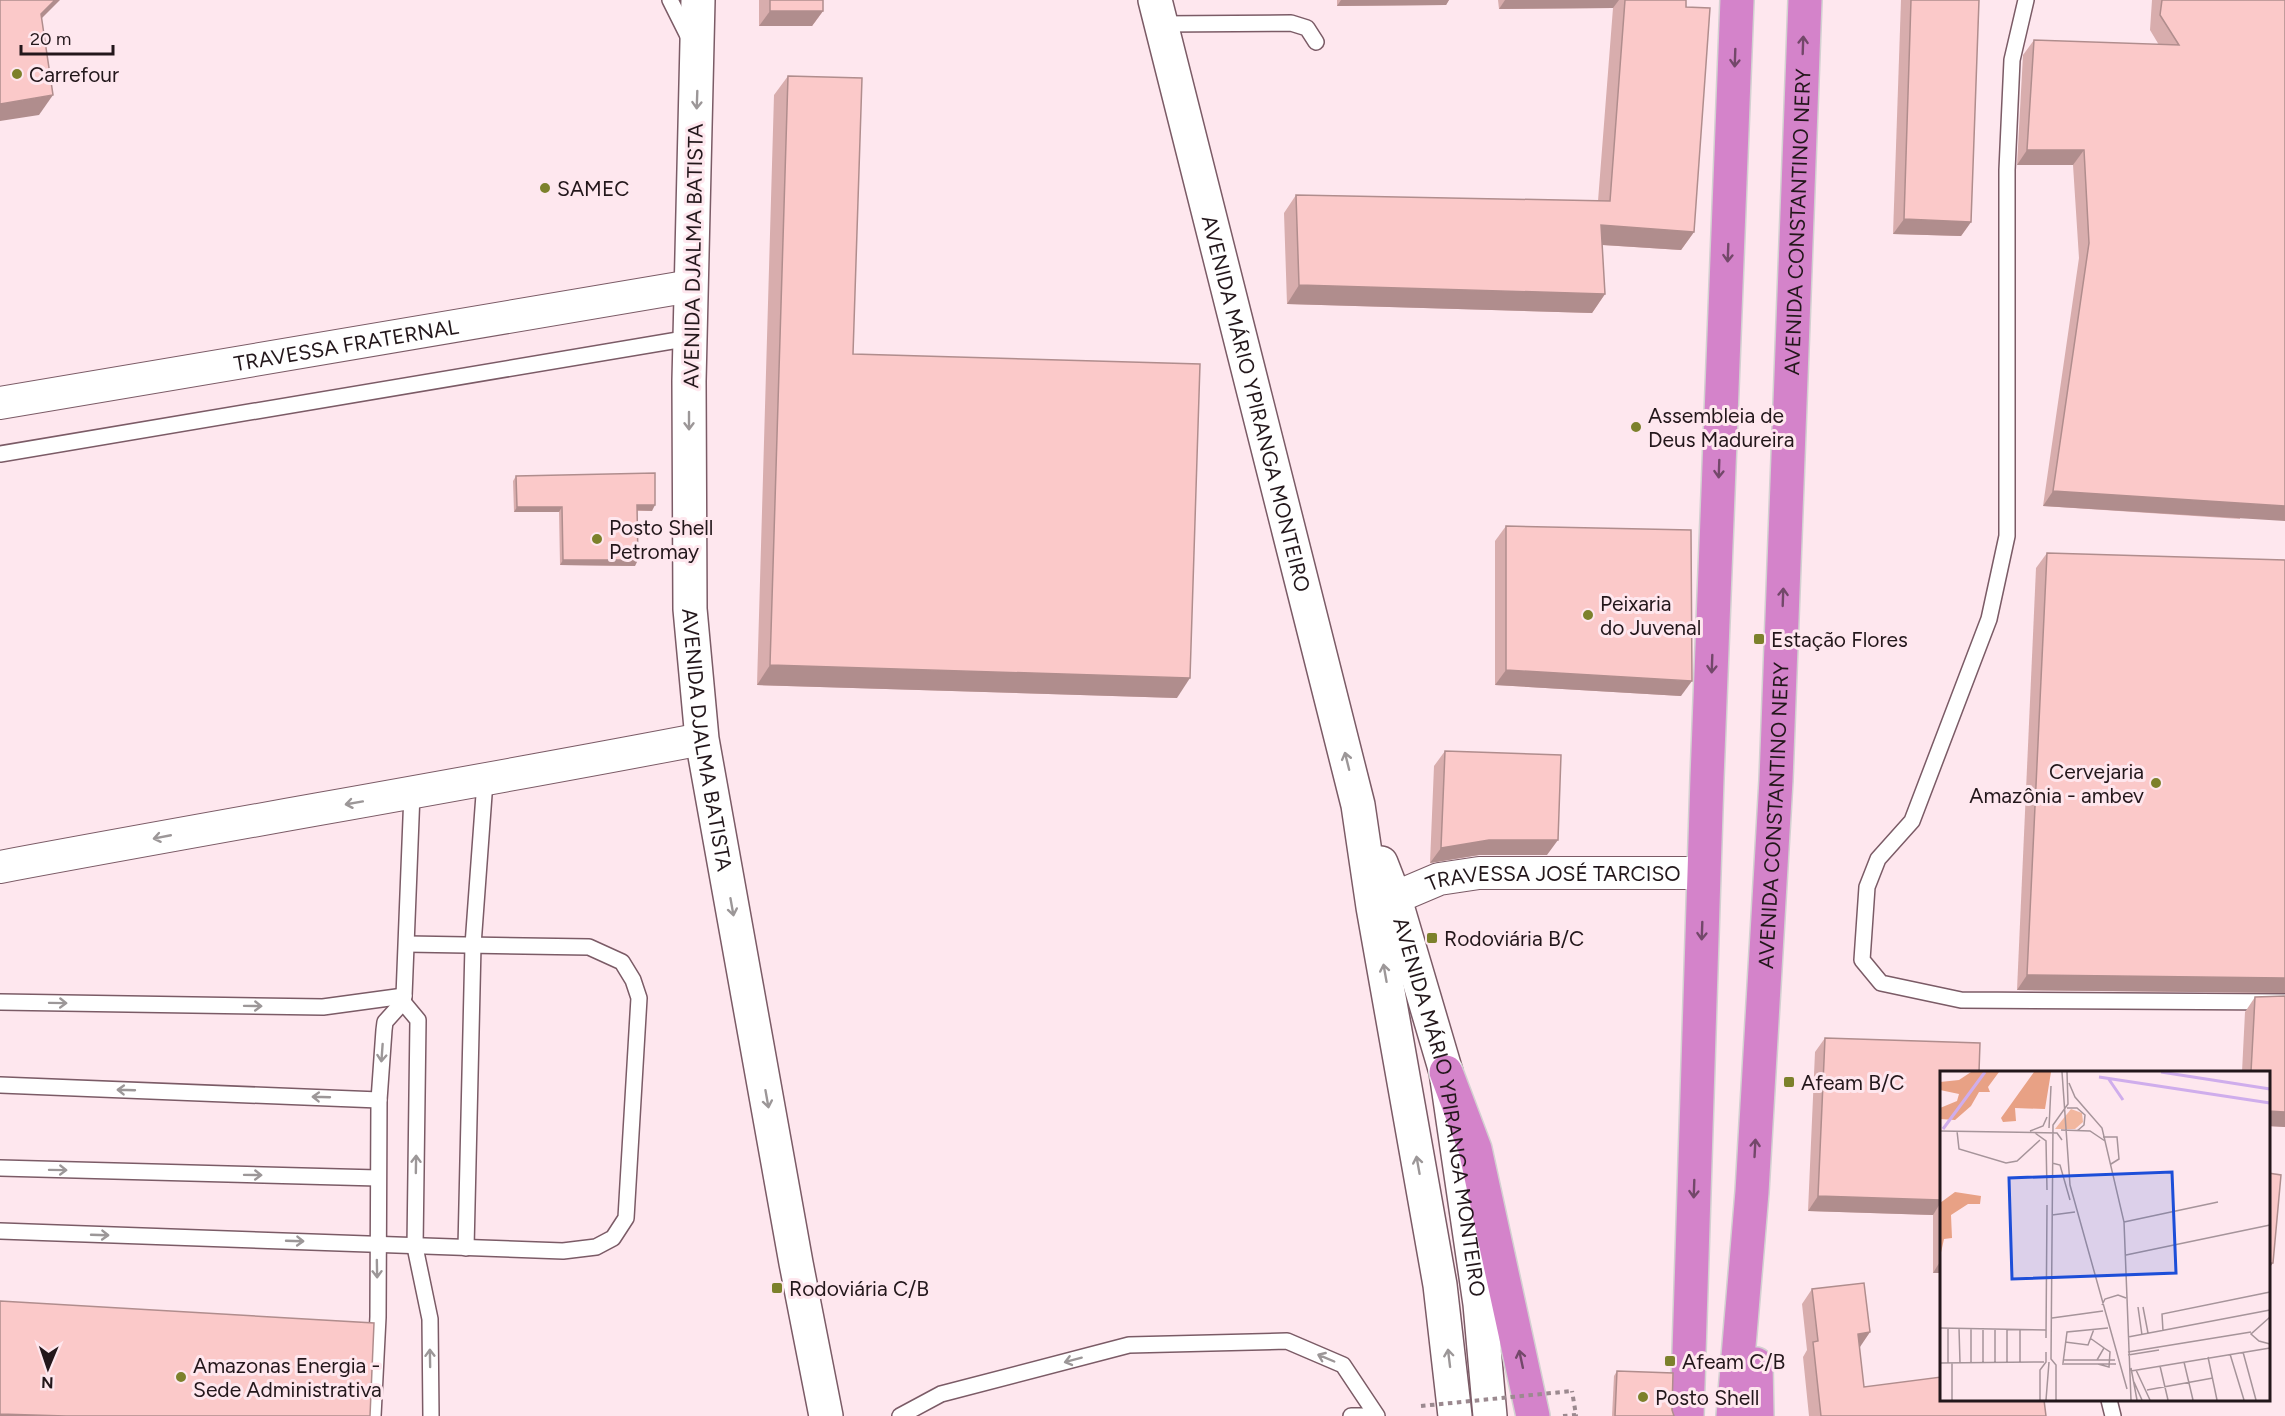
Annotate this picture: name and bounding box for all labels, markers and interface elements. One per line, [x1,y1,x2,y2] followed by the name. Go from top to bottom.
[21,18,112,56] scale bar
[30,28,71,50] text: 20 m
[1797,36,1809,56] one-way arrow
[1729,48,1741,68] one-way arrow
[29,62,119,87] place label: Carrefour
[10,67,24,81] marker: Carrefour
[1779,68,1815,376] street label: AVENIDA CONSTANTINO NERY
[691,90,702,110] one-way arrow
[678,123,708,389] street label: AVENIDA DJALMA BATISTA
[557,176,629,201] place label: SAMEC
[538,181,552,195] marker: SAMEC
[1197,212,1316,594] street label: AVENIDA MÁRIO YPIRANGA MONTEIRO
[1722,243,1733,263] one-way arrow
[232,313,460,376] street label: TRAVESSA FRATERNAL
[1648,403,1794,452] place label: Assembleia de Deus Madureira
[683,411,695,431] one-way arrow
[1629,420,1643,434] marker: Assembleia de Deus Madureira
[1714,459,1725,479] one-way arrow
[609,515,714,564] place label: Posto Shell Petromay
[590,532,604,546] marker: Posto Shell Petromay
[1777,588,1788,608] one-way arrow
[1600,591,1701,640] place label: Peixaria do Juvenal
[677,607,738,873] street label: AVENIDA DJALMA BATISTA
[1581,608,1595,622] marker: Peixaria do Juvenal
[1771,627,1908,652] place label: Estação Flores
[1752,632,1766,646] marker: Estação Flores
[1706,654,1717,673] one-way arrow
[1753,661,1793,969] street label: AVENIDA CONSTANTINO NERY
[1340,752,1352,771] one-way arrow
[1969,759,2144,808] place label: Cervejaria Amazônia - ambev
[2149,776,2163,790] marker: Cervejaria Amazônia - ambev
[345,797,365,808] one-way arrow
[153,831,172,842] one-way arrow
[1422,861,1681,896] street label: TRAVESSA JOSÉ TARCISO
[727,897,738,916] one-way arrow
[1389,914,1491,1298] street label: AVENIDA MÁRIO YPIRANGA MONTEIRO
[1696,921,1708,941] one-way arrow
[1444,926,1584,951] place label: Rodoviária B/C
[1425,931,1439,945] marker: Rodoviária B/C
[1379,964,1390,984] one-way arrow
[48,997,68,1008] one-way arrow
[243,1000,263,1012] one-way arrow
[376,1042,387,1062] one-way arrow
[1801,1070,1904,1095] place label: Afeam B/C
[1940,1071,2270,1401] inset map
[1782,1075,1796,1089] marker: Afeam B/C
[116,1084,136,1095] one-way arrow
[762,1089,773,1108] one-way arrow
[311,1091,331,1103] one-way arrow
[1749,1139,1760,1159] one-way arrow
[411,1154,422,1174] one-way arrow
[1413,1156,1424,1176] one-way arrow
[48,1164,68,1175] one-way arrow
[243,1169,263,1180] one-way arrow
[1688,1179,1700,1199] one-way arrow
[90,1229,110,1240] one-way arrow
[285,1235,305,1247] one-way arrow
[371,1258,383,1278] one-way arrow
[789,1276,929,1301] place label: Rodoviária C/B
[770,1281,784,1295] marker: Rodoviária C/B
[18,1338,78,1398] north arrow
[424,1348,436,1368] one-way arrow
[1444,1348,1455,1368] one-way arrow
[1515,1349,1526,1369] one-way arrow
[1682,1349,1785,1374] place label: Afeam C/B
[1318,1352,1336,1363] one-way arrow
[193,1353,382,1402] place label: Amazonas Energia - Sede Administrativa
[1663,1354,1677,1368] marker: Afeam C/B
[1064,1355,1083,1366] one-way arrow
[174,1370,188,1384] marker: Amazonas Energia - Sede Administrativa
[41,1373,54,1392] text: N
[1655,1385,1760,1410] place label: Posto Shell
[1636,1390,1650,1404] marker: Posto Shell

